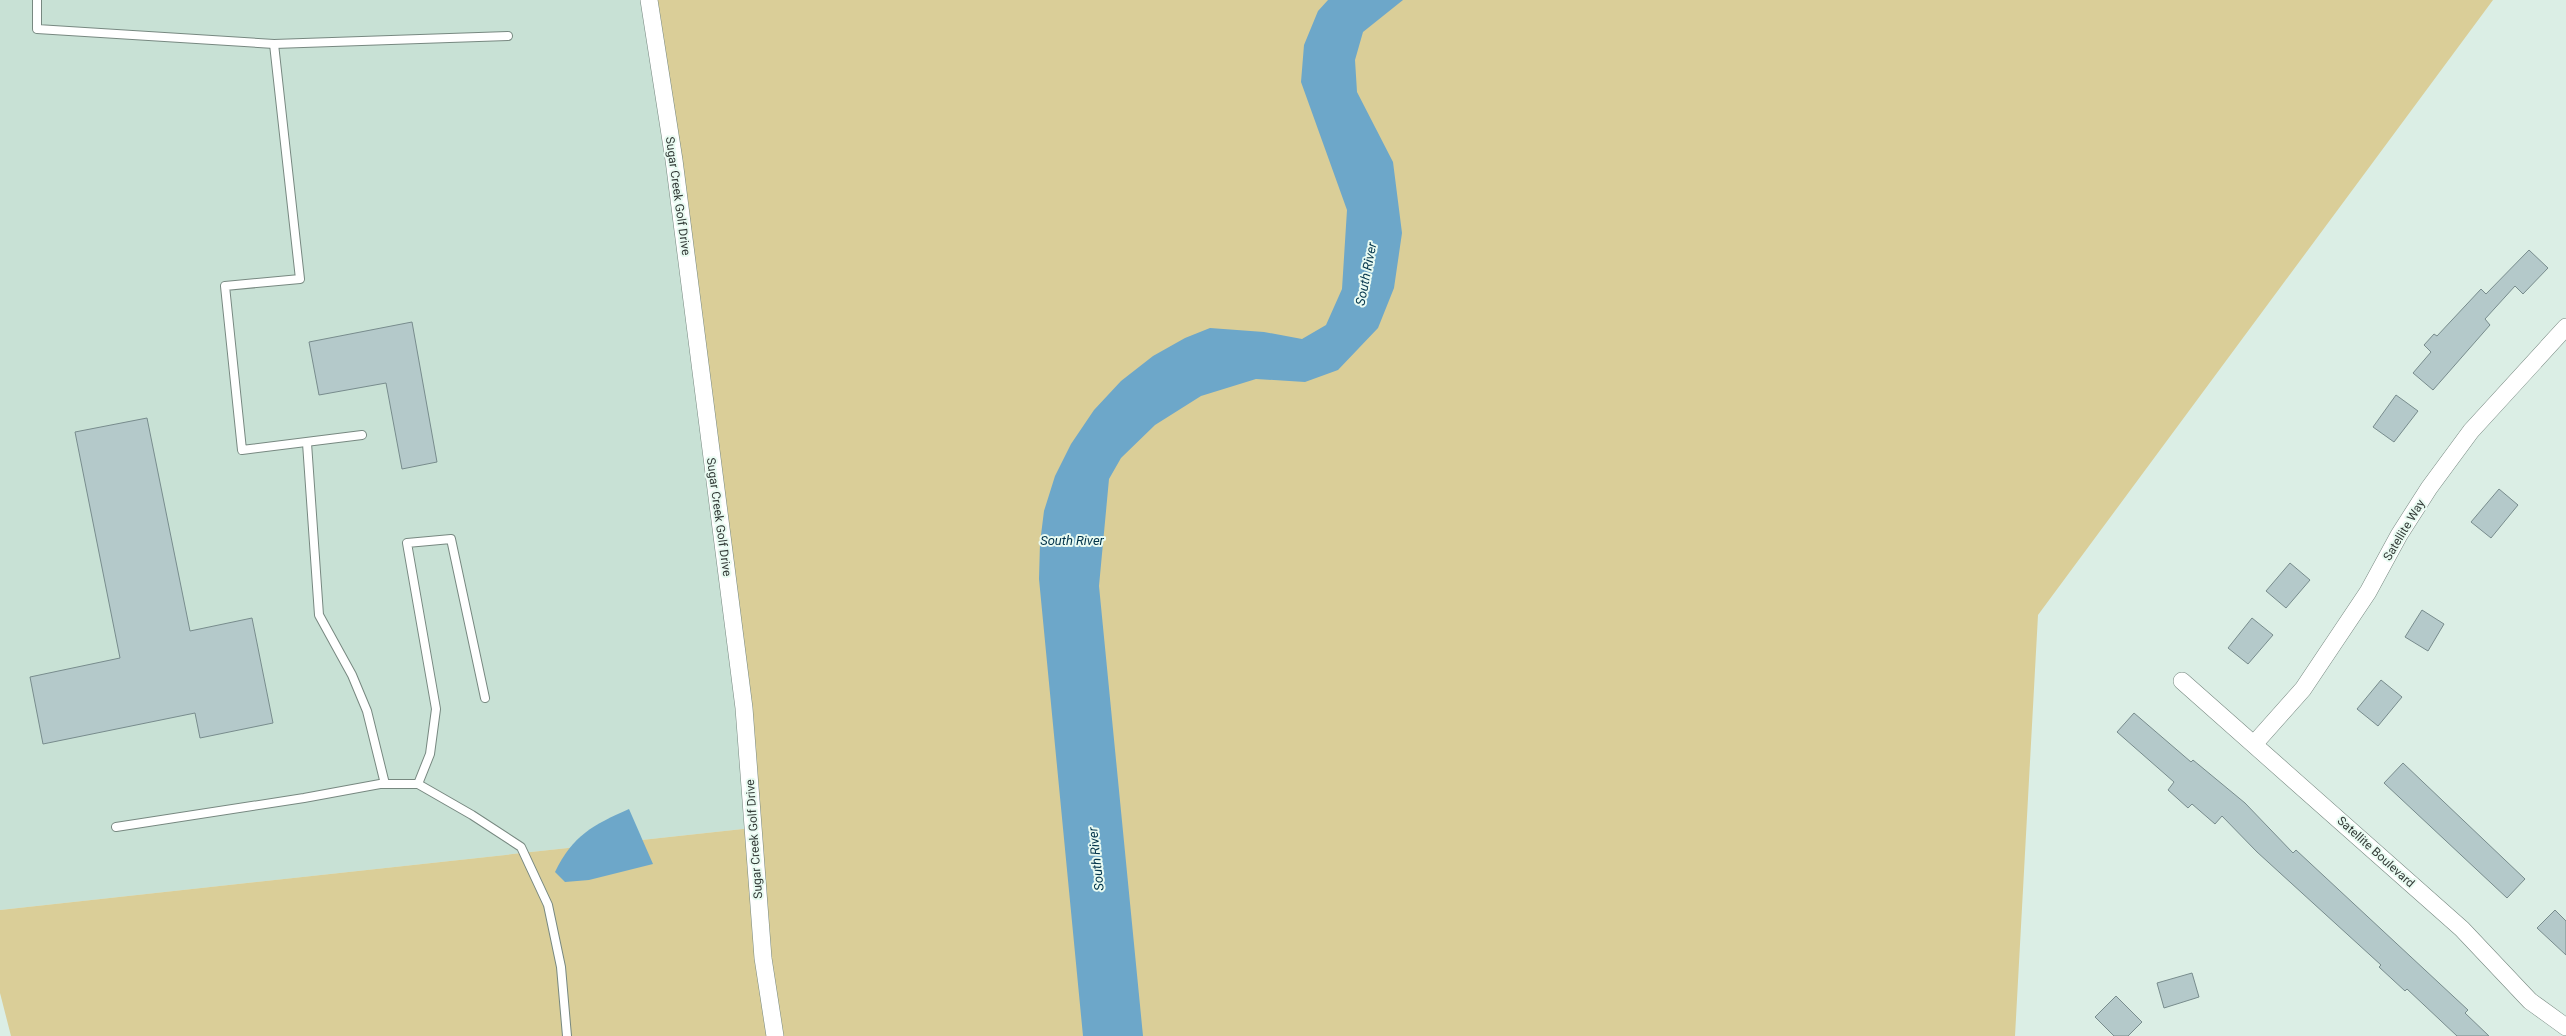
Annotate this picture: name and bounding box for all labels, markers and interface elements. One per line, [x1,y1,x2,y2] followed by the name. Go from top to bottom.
[663,136,693,256] street label: Sugar Creek Golf Drive
[1353,241,1380,307] water label: South River
[704,457,734,577] street label: Sugar Creek Golf Drive
[2380,497,2428,563] street label: Satellite Way
[1040,533,1105,548] water label: South River
[743,779,765,899] street label: Sugar Creek Golf Drive
[2335,814,2417,890] street label: Satellite Boulevard
[1085,826,1107,891] water label: South River

